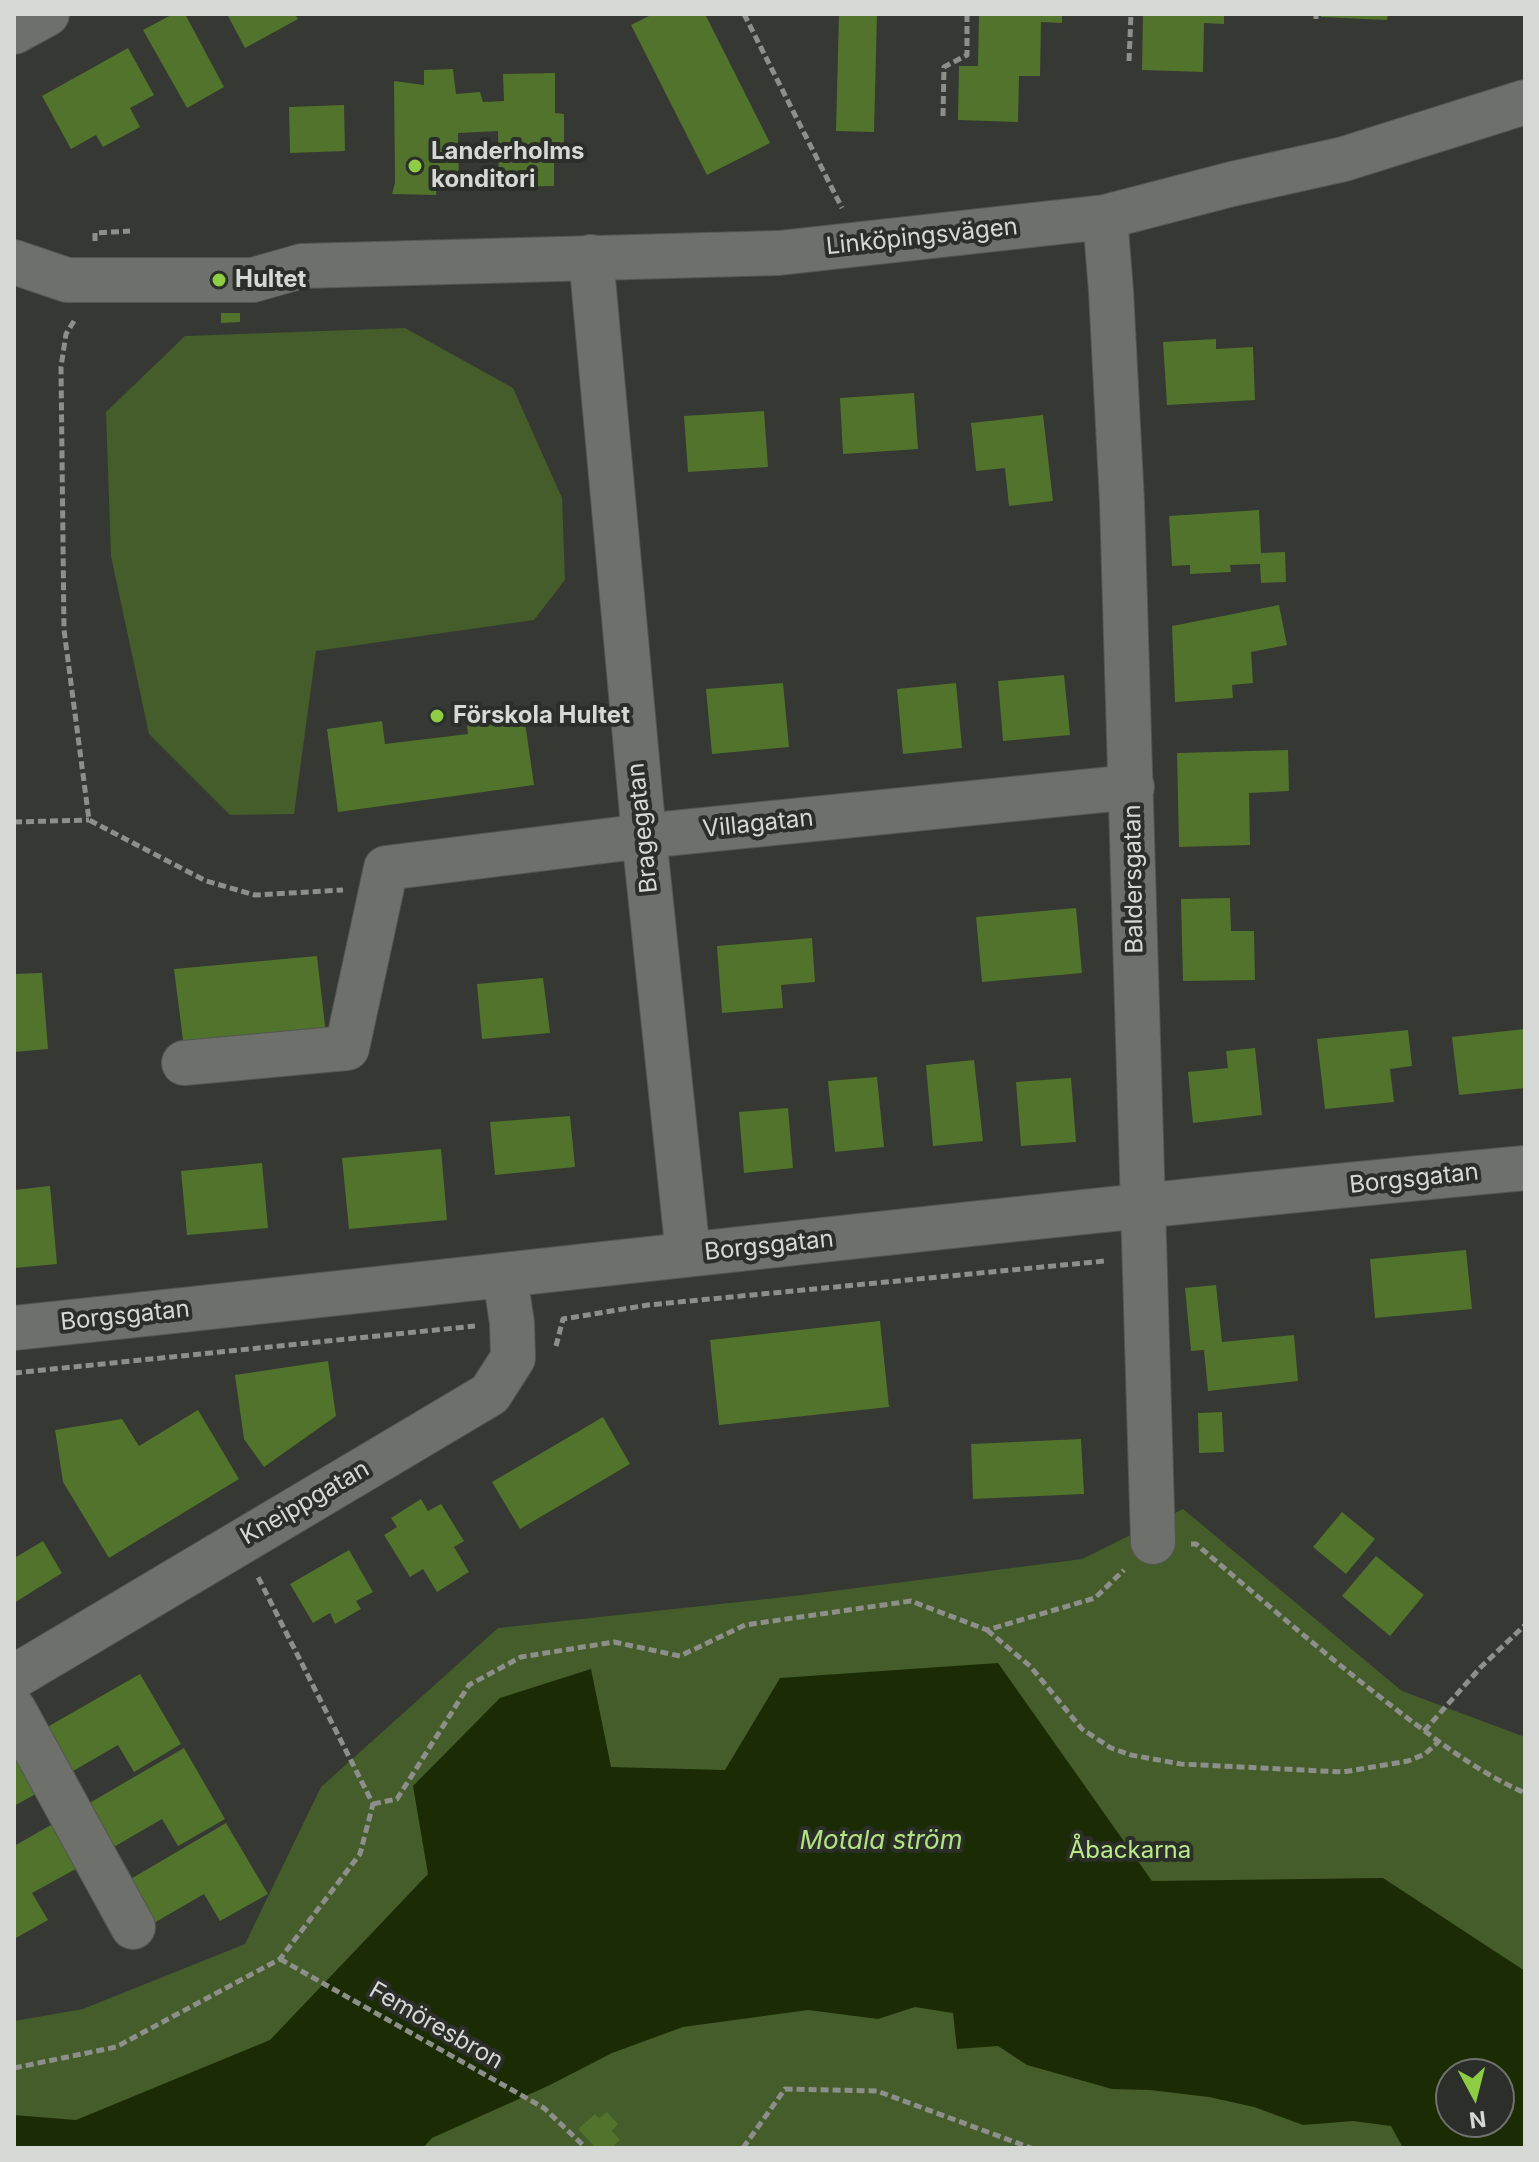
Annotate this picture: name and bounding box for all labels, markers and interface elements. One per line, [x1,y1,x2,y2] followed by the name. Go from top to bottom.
[431,138,585,194] place label: Landerholms konditori
[406,157,424,175] marker: Landerholms konditori
[825,213,1019,261] street label: Linköpingsvägen
[235,266,306,294] place label: Hultet
[210,271,228,289] marker: Hultet
[453,702,630,730] place label: Förskola Hultet
[428,707,446,725] marker: Förskola Hultet
[622,761,664,895] street label: Bragegatan
[701,804,815,844] street label: Villagatan
[1118,804,1150,954] street label: Baldersgatan
[1348,1158,1480,1200] street label: Borgsgatan
[703,1225,835,1267] street label: Borgsgatan
[59,1295,191,1337] street label: Borgsgatan
[236,1455,374,1551] street label: Kneippgatan
[800,1825,962,1857] water label: Motala ström
[1069,1837,1191,1865] park label: Åbackarna
[364,1976,508,2076] street label: Femöresbron
[1435,2058,1515,2138] north arrow
[1468,2106,1488,2134] text: N

